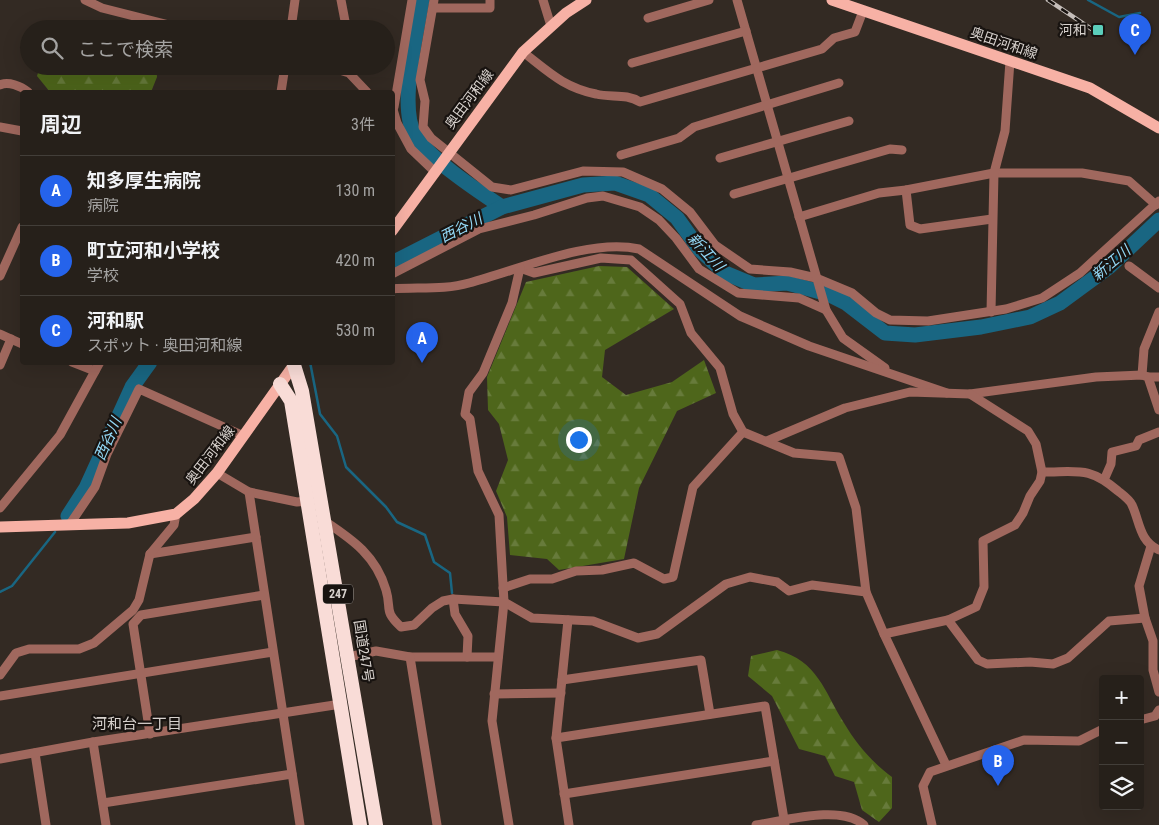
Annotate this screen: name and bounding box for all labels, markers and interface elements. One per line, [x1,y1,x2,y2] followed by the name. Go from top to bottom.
[1119,14,1151,55] pin: C
[20,20,395,75] search box
[1059,22,1087,38] place label: 河和
[1091,23,1105,37] marker: 河和
[968,24,1040,62] street label: 奥田河和線
[38,34,66,62] icon: search
[78,38,173,61] text: ここで検索
[442,66,496,132] street label: 奥田河和線
[40,113,82,137] text: 周辺
[351,115,375,134] text: 3件
[87,169,201,192] text: 知多厚生病院
[51,181,61,200] text: A
[336,181,375,200] text: 130 m
[87,196,119,215] text: 病院
[437,209,487,246] water label: 西谷川
[684,229,729,276] water label: 新江川
[87,239,220,262] text: 町立河和小学校
[1088,240,1136,284] water label: 新江川
[52,251,60,270] text: B
[336,251,375,270] text: 420 m
[87,266,119,285] text: 学校
[87,309,144,332] text: 河和駅
[51,321,61,340] text: C
[336,321,375,340] text: 530 m
[406,322,438,363] pin: A
[87,336,242,355] text: スポット · 奥田河和線
[91,413,126,463] water label: 西谷川
[182,422,238,488] street label: 奥田河和線
[566,427,592,453] your location
[323,584,353,604] road number: 247
[351,619,377,683] street label: 国道247号
[1099,675,1144,810] map controls
[1099,675,1144,720] button: +
[92,715,182,733] district label: 河和台一丁目
[1099,720,1144,765] button: −
[982,745,1014,786] pin: B
[1099,765,1144,810] button: layers

